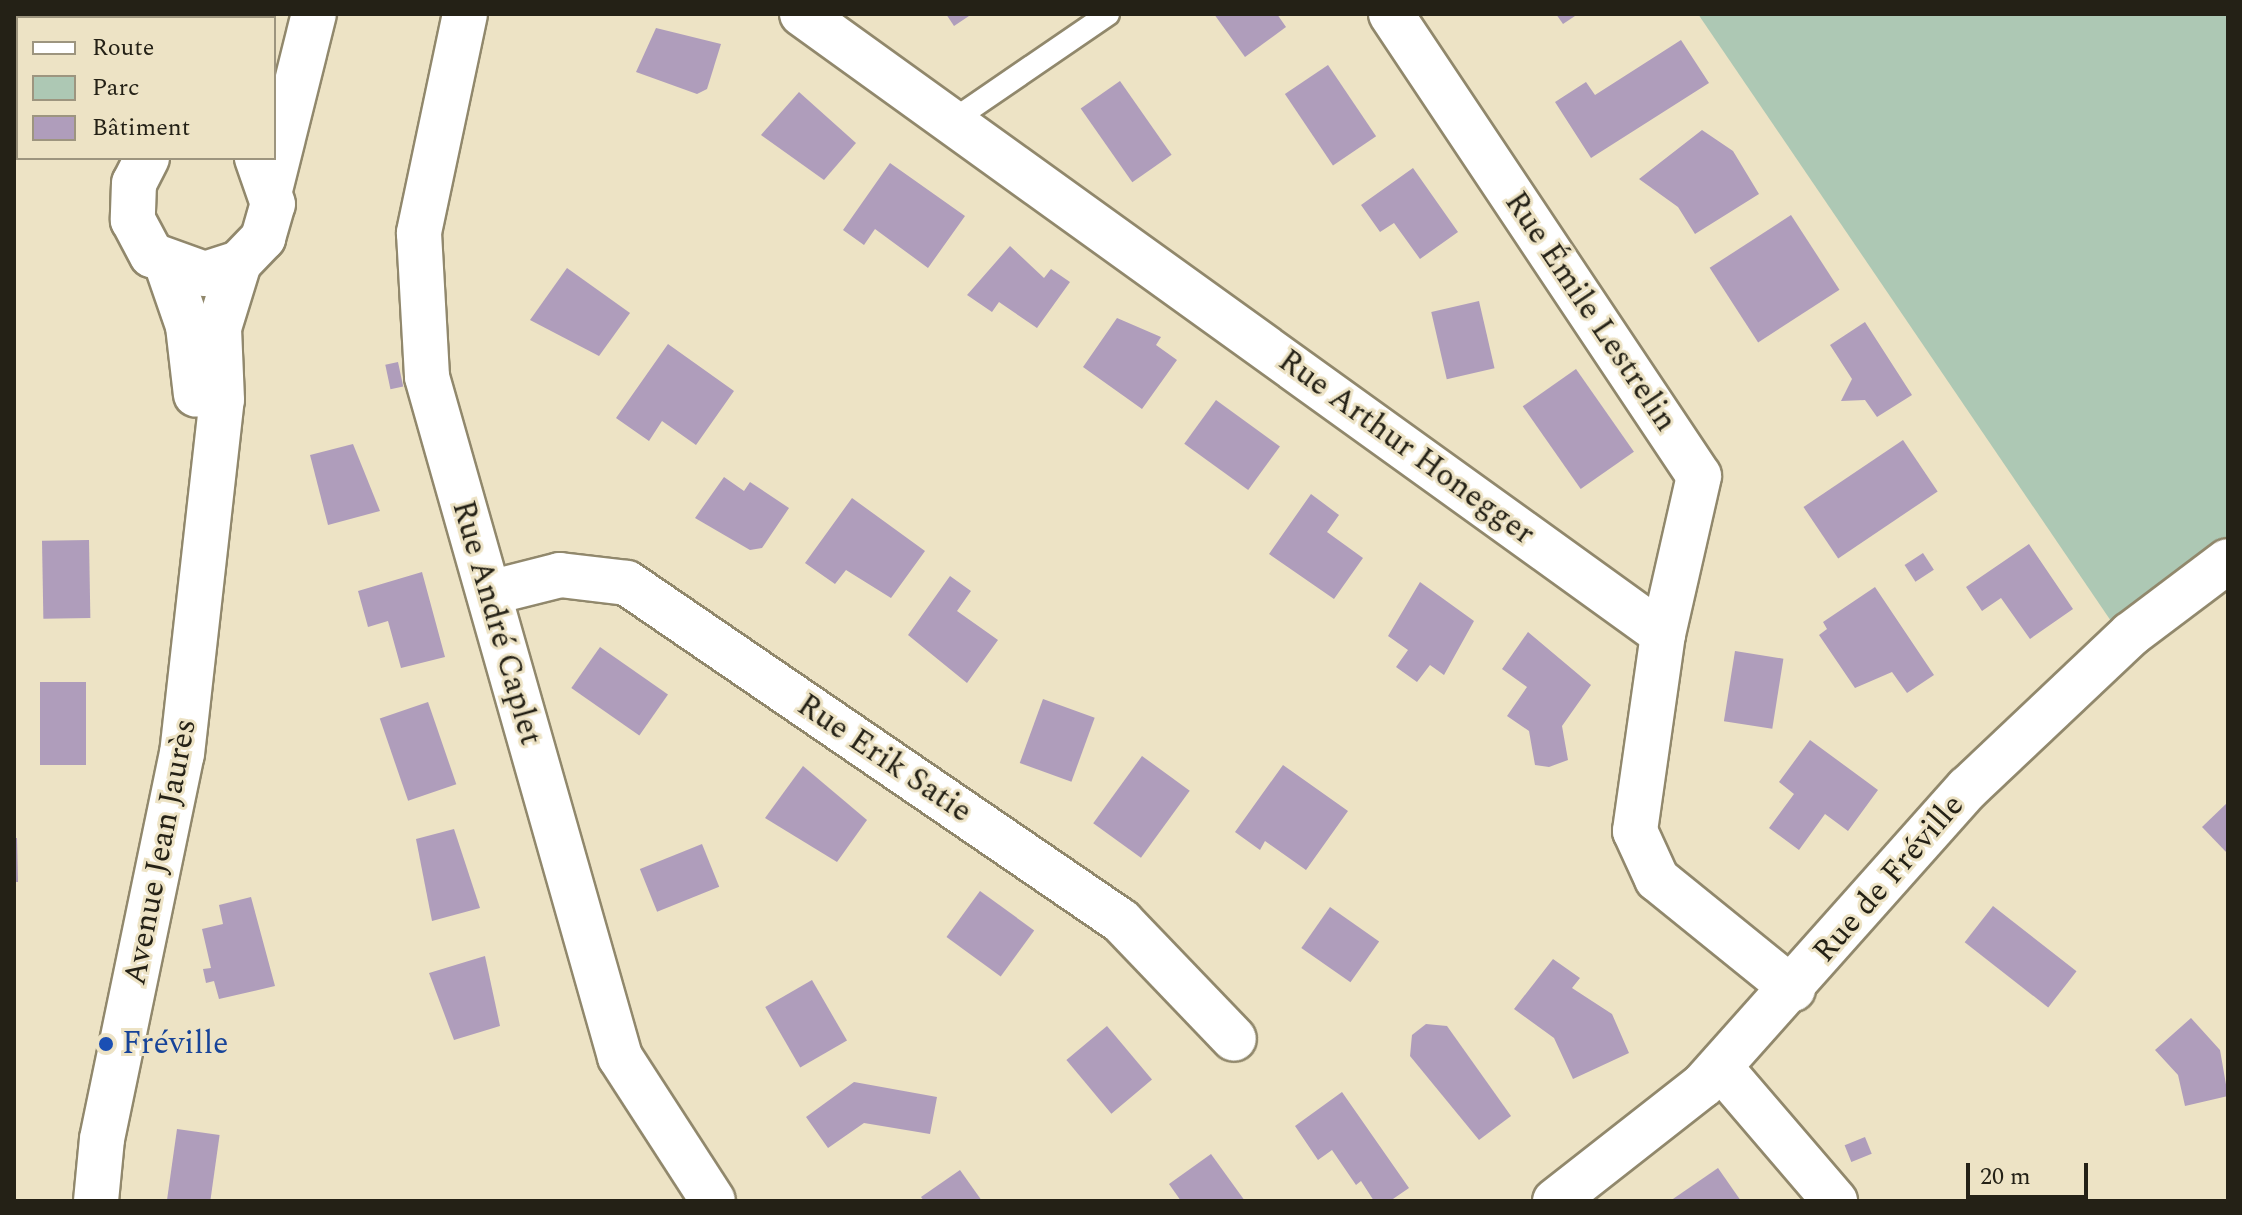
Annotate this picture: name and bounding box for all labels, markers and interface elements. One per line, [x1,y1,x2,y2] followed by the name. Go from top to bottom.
[16,16,276,160] legend
[92,30,154,66] text: Route
[92,70,140,106] text: Parc
[92,110,190,146] text: Bâtiment
[1496,185,1684,439] street label: Rue Émile Lestrelin
[1270,342,1542,554] street label: Rue Arthur Honegger
[443,496,549,750] street label: Rue André Caplet
[789,687,979,831] street label: Rue Erik Satie
[116,716,206,988] street label: Avenue Jean Jaurès
[1805,787,1973,971] street label: Rue de Fréville
[122,1025,229,1063] place label: Fréville
[97,1035,115,1053] marker: Fréville
[1970,1147,2092,1197] scale bar
[1980,1159,2031,1195] text: 20 m

